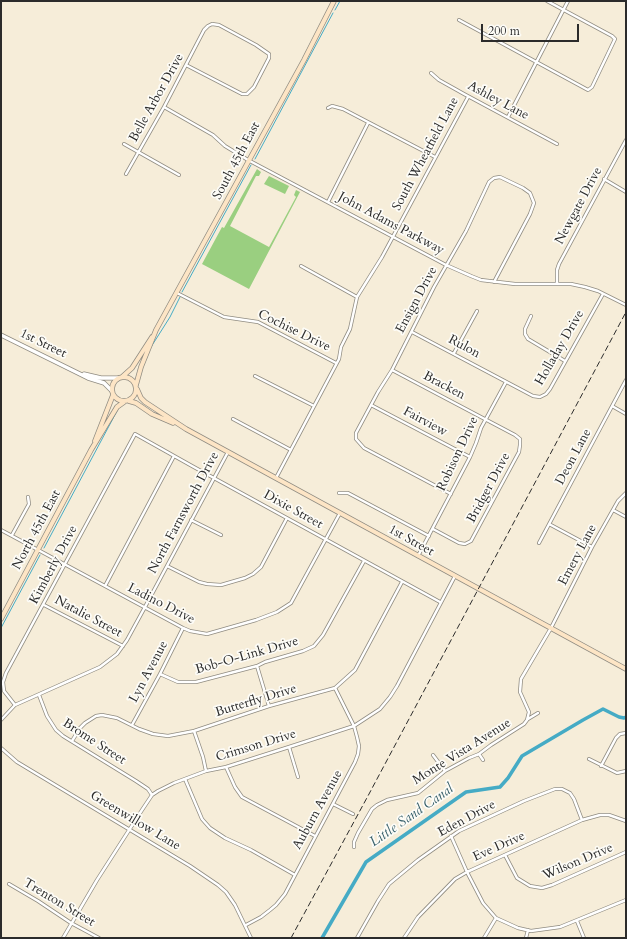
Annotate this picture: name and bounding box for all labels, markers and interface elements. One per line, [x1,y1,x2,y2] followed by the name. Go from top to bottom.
[483,16,581,42] scale bar
[488,23,520,39] text: 200 m
[126,51,188,145] street label: Belle Arbor Drive
[465,78,531,124] street label: Ashley Lane
[389,95,463,213] street label: South Wheatfield Lane
[210,120,264,202] street label: South 45th East
[552,165,606,247] street label: Newgate Drive
[335,189,447,259] street label: John Adams Parkway
[393,264,441,336] street label: Ensign Drive
[255,307,333,355] street label: Cochise Drive
[532,308,588,388] street label: Holladay Drive
[17,326,69,362] street label: 1st Street
[445,332,483,362] street label: Rulon
[420,368,468,404] street label: Bracken
[400,404,450,440] street label: Fairview
[434,414,482,494] street label: Robison Drive
[553,426,595,488] street label: Deon Lane
[145,450,223,576] street label: North Farnsworth Drive
[464,450,514,526] street label: Bridger Drive
[261,487,325,533] street label: Dixie Street
[10,488,64,572] street label: North 45th East
[385,522,437,560] street label: 1st Street
[555,522,601,588] street label: Emery Lane
[27,523,81,607] street label: Kimberly Drive
[125,580,197,628] street label: Ladino Drive
[52,593,124,641] street label: Natalie Street
[194,634,300,678] street label: Bob-O-Link Drive
[126,638,172,706] street label: Lyn Avenue
[214,681,298,721] street label: Butterfly Drive
[410,715,514,789] street label: Monte Vista Avenue
[59,716,129,768] street label: Brome Street
[214,726,298,766] street label: Crimson Drive
[290,768,346,852] street label: Auburn Avenue
[367,781,457,851] water label: Little Sand Canal
[87,788,183,854] street label: Greenwillow Lane
[435,797,499,841] street label: Eden Drive
[471,829,527,865] street label: Eve Drive
[540,840,616,884] street label: Wilson Drive
[20,875,98,931] street label: Trenton Street

